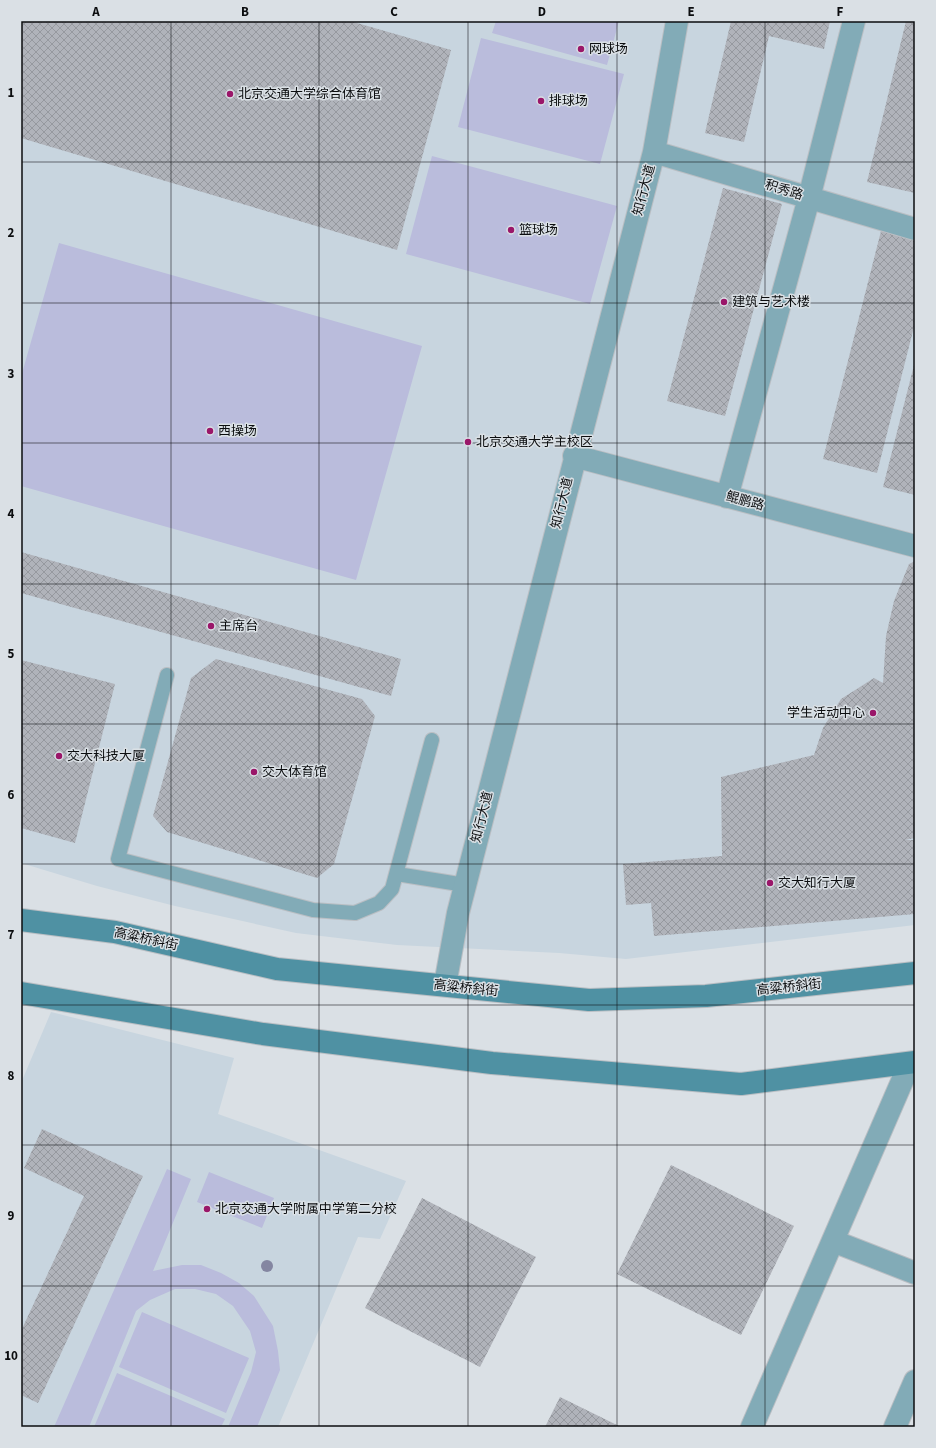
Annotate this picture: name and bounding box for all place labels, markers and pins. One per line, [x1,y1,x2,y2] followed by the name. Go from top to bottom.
[589,40,628,58] place label: 网球场
[576,44,586,54] marker: 网球场
[238,85,381,103] place label: 北京交通大学综合体育馆
[225,89,235,99] marker: 北京交通大学综合体育馆
[549,92,588,110] place label: 排球场
[536,96,546,106] marker: 排球场
[519,221,558,239] place label: 篮球场
[506,225,516,235] marker: 篮球场
[732,293,810,311] place label: 建筑与艺术楼
[719,297,729,307] marker: 建筑与艺术楼
[218,422,257,440] place label: 西操场
[205,426,215,436] marker: 西操场
[476,433,593,451] place label: 北京交通大学主校区
[463,437,473,447] marker: 北京交通大学主校区
[219,617,258,635] place label: 主席台
[206,621,216,631] marker: 主席台
[787,704,865,722] place label: 学生活动中心
[868,708,878,718] marker: 学生活动中心
[67,747,145,765] place label: 交大科技大厦
[54,751,64,761] marker: 交大科技大厦
[262,763,327,781] place label: 交大体育馆
[249,767,259,777] marker: 交大体育馆
[778,874,856,892] place label: 交大知行大厦
[765,878,775,888] marker: 交大知行大厦
[215,1200,397,1218] place label: 北京交通大学附属中学第二分校
[202,1204,212,1214] marker: 北京交通大学附属中学第二分校

